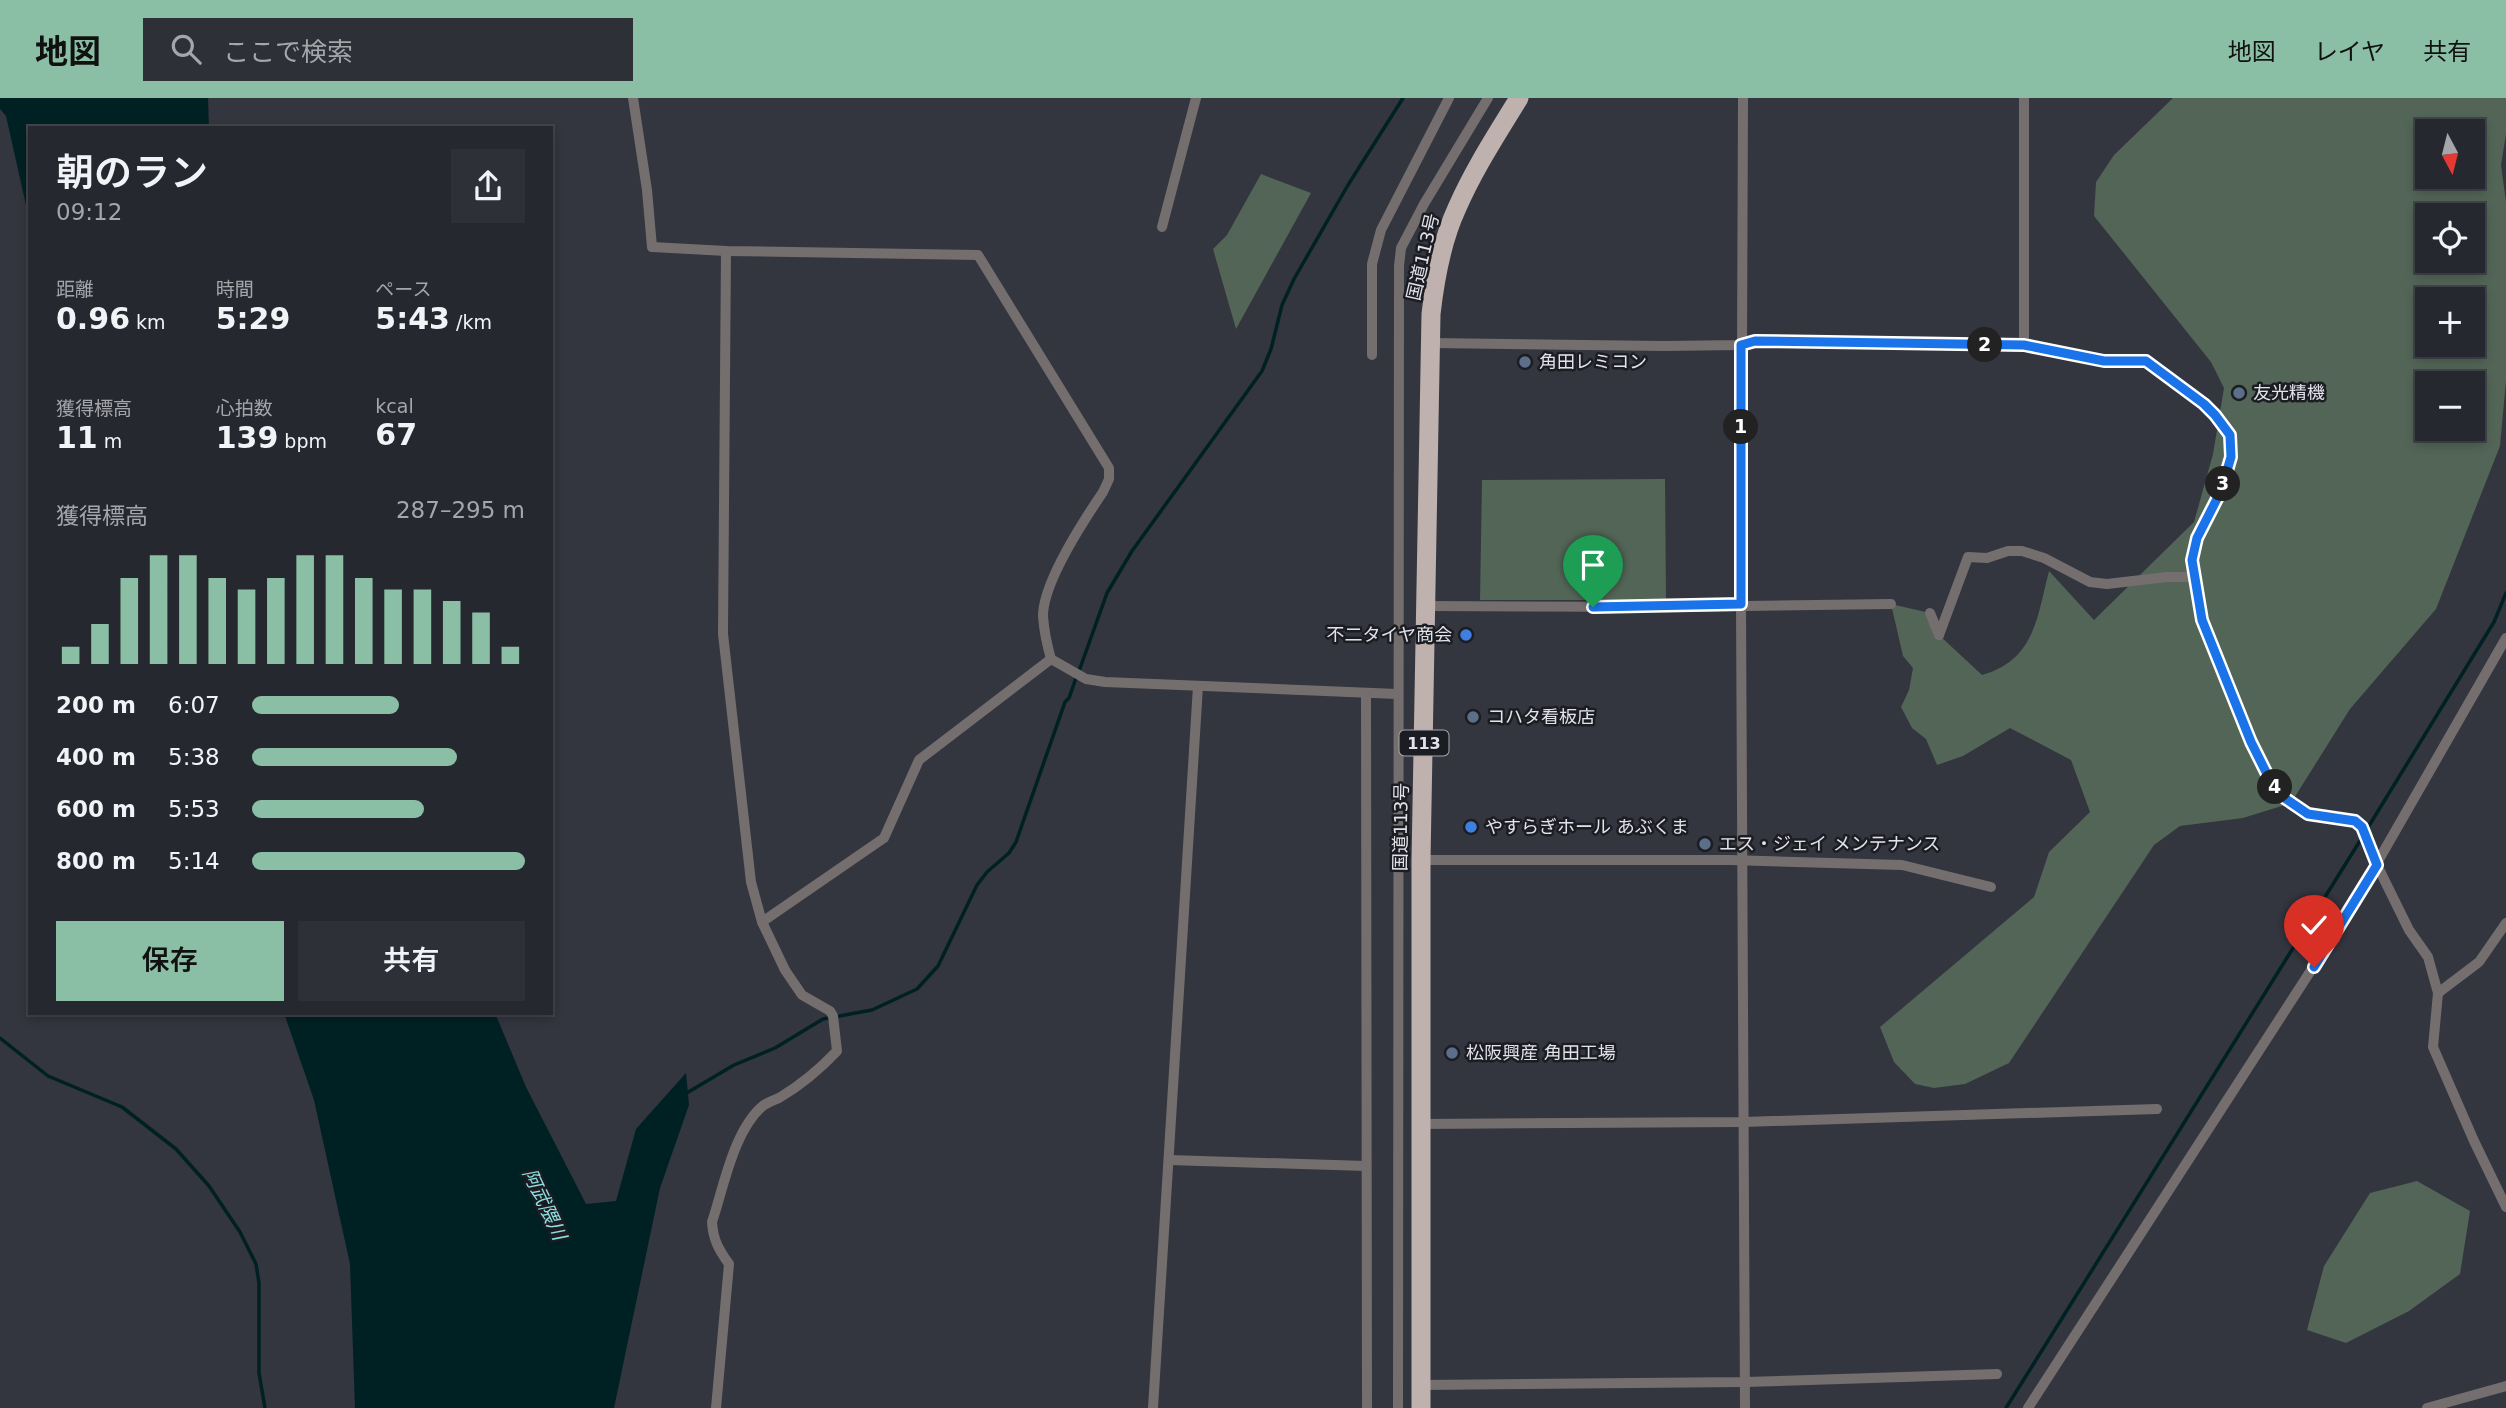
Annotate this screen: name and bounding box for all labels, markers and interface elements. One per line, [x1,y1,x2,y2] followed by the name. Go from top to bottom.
[143,18,633,81] search box
[167,30,205,68] icon: search
[35,32,101,71] text: 地図
[223,37,353,67] text: ここで検索
[2228,38,2276,66] text: 地図
[2314,38,2385,66] text: レイヤ
[2423,38,2471,66] text: 共有
[2415,119,2485,189] north arrow
[2415,119,2485,441] map controls
[451,149,525,223] button: share
[56,151,208,195] text: 朝のラン
[56,199,122,225] text: 09:12
[2415,203,2485,273] button: locate
[1402,211,1443,302] street label: 国道113号
[56,278,94,300] text: 距離
[216,278,254,300] text: 時間
[375,278,431,300] text: ペース
[2415,287,2485,357] button: +
[56,301,130,336] text: 0.96
[216,301,290,336] text: 5:29
[375,301,450,336] text: 5:43
[130,311,166,333] text: km
[450,311,492,333] text: /km
[1968,328,2002,362] pin: 2
[1978,333,1991,355] text: 2
[1539,351,1647,372] place label: 角田レミコン
[1517,354,1533,370] marker: 角田レミコン
[2415,371,2485,441] button: −
[2253,382,2325,403] place label: 友光精機
[2231,385,2247,401] marker: 友光精機
[375,395,414,417] text: kcal
[56,397,132,419] text: 獲得標高
[216,397,273,419] text: 心拍数
[1724,410,1758,444] pin: 1
[1734,415,1747,437] text: 1
[375,417,417,452] text: 67
[56,420,98,455] text: 11
[216,420,278,455] text: 139
[98,430,122,452] text: m
[278,430,327,452] text: bpm
[2206,466,2240,502] pin: 3
[2216,472,2229,494] text: 3
[396,497,525,523] text: 287–295 m
[56,503,148,529] text: 獲得標高
[1563,535,1623,607] pin
[1574,546,1612,584] icon: arrive
[1327,624,1452,645] place label: 不二タイヤ商会
[1458,627,1474,643] marker: 不二タイヤ商会
[56,692,136,718] text: 200 m
[168,692,220,718] text: 6:07
[1487,706,1595,727] place label: コハタ看板店
[1465,709,1481,725] marker: コハタ看板店
[1400,730,1448,756] road number: 113
[56,744,136,770] text: 400 m
[168,744,220,770] text: 5:38
[2258,770,2292,804] pin: 4
[2268,775,2281,797] text: 4
[1389,783,1412,871] street label: 国道113号
[56,796,136,822] text: 600 m
[168,796,220,822] text: 5:53
[1485,816,1689,837] place label: やすらぎホール あぶくま
[1463,819,1479,835] marker: やすらぎホール あぶくま
[1719,833,1940,854] place label: エス・ジェイ メンテナンス
[1697,836,1713,852] marker: エス・ジェイ メンテナンス
[56,848,136,874] text: 800 m
[168,848,220,874] text: 5:14
[2284,895,2344,967] pin
[2295,906,2333,944] icon: check
[56,921,284,1001] button: 保存
[298,921,525,1001] button: 共有
[1466,1042,1616,1063] place label: 松阪興産 角田工場
[1444,1045,1460,1061] marker: 松阪興産 角田工場
[519,1165,572,1245] water label: 阿武隈川

